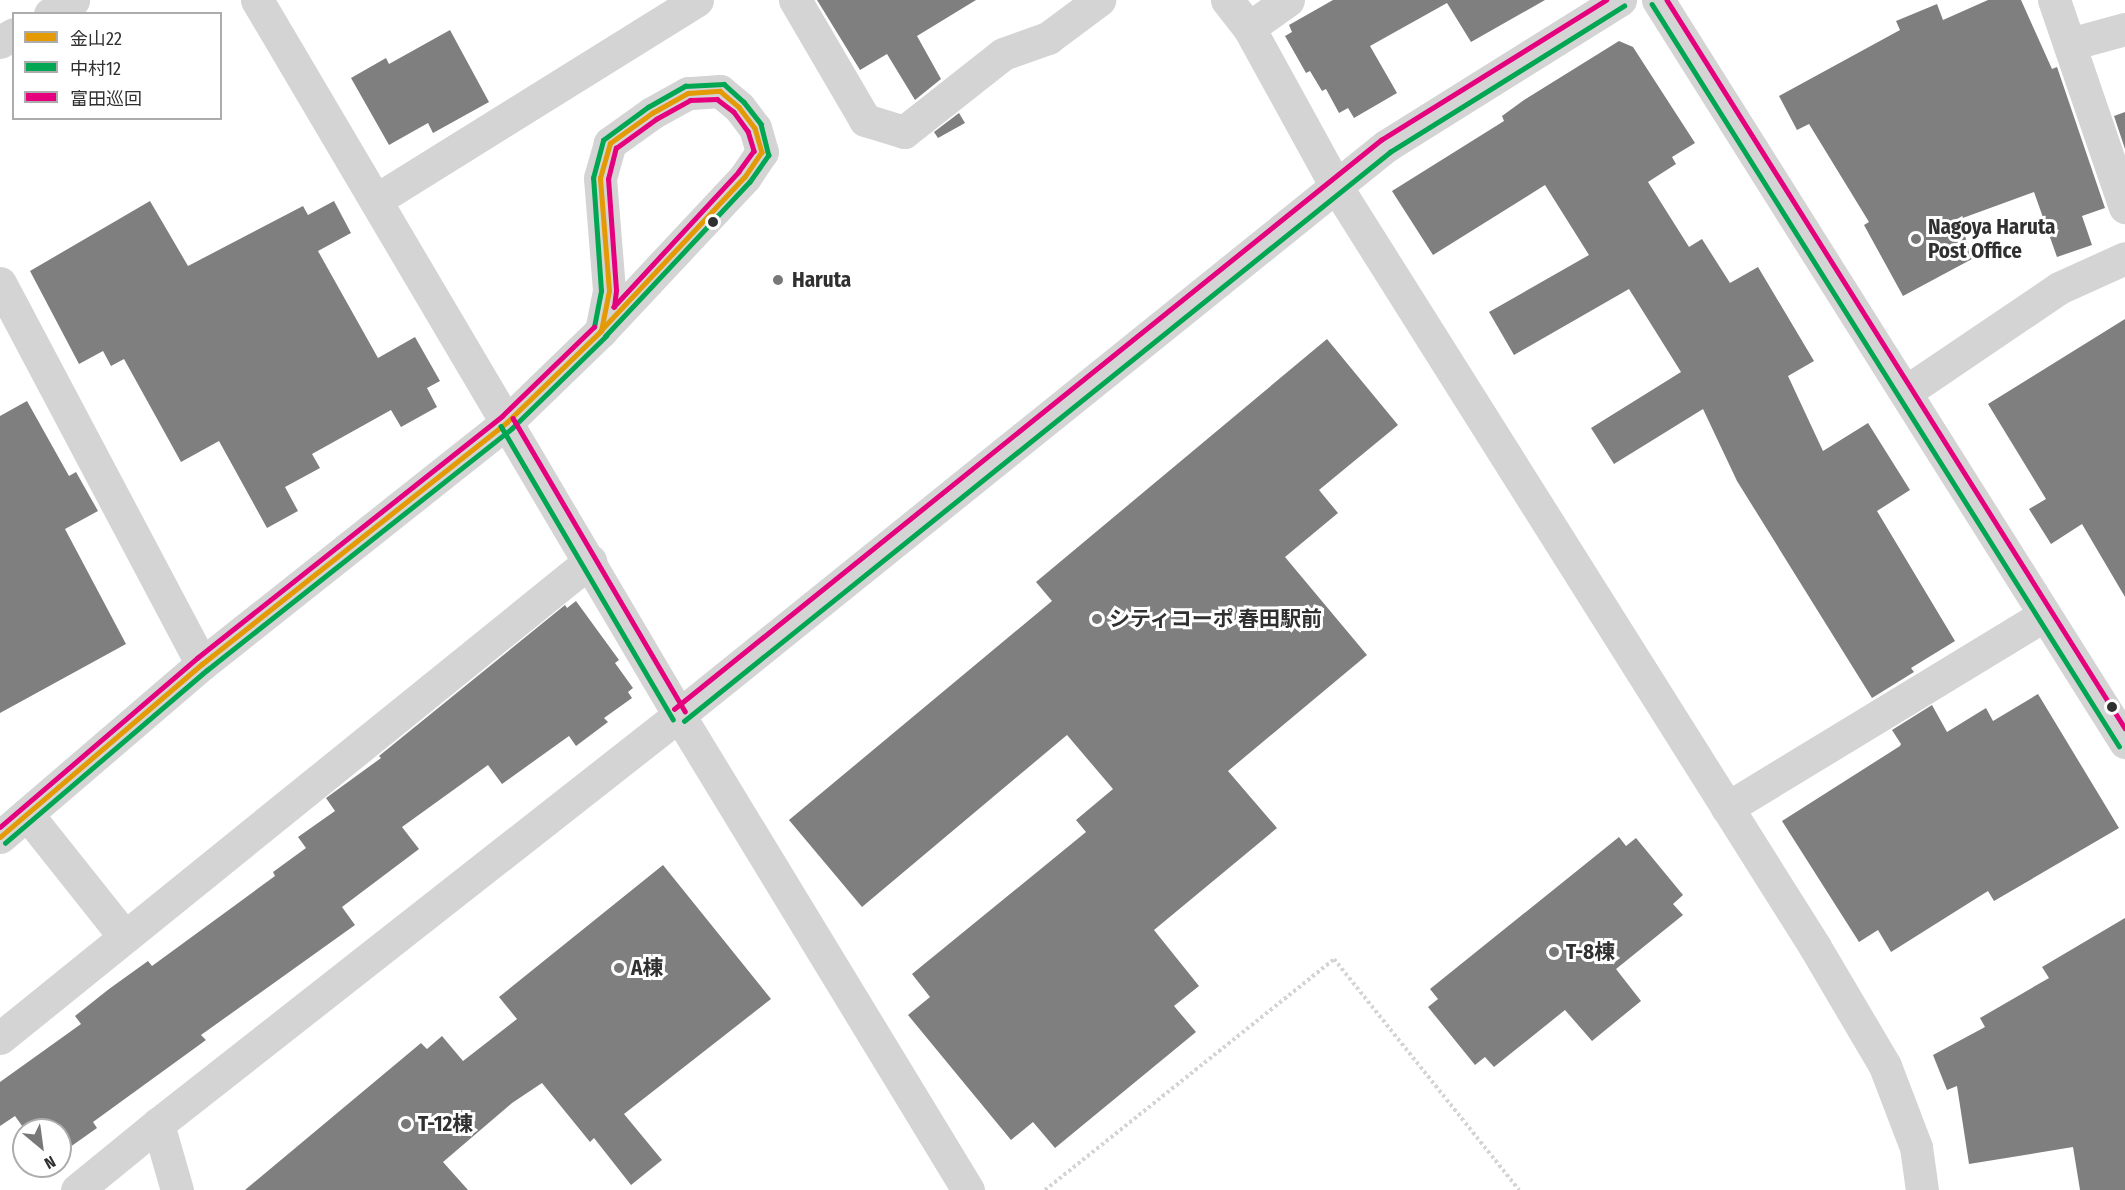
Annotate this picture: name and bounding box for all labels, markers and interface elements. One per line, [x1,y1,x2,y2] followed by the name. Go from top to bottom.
[12,12,222,120] legend
[70,28,122,50] text: 金山22
[70,58,121,80] text: 中村12
[70,88,142,110] text: 富田巡回
[1928,214,2056,264] place label: Nagoya Haruta Post Office
[707,216,719,228] unlabelled marker
[1909,232,1923,246] marker: Nagoya Haruta Post Office
[792,267,851,293] place label: Haruta
[769,271,787,289] marker: Haruta
[1109,606,1323,632] place label: シティコーポ 春田駅前
[1090,612,1104,626] marker: シティコーポ 春田駅前
[2106,701,2118,713] unlabelled marker
[1566,939,1615,965] place label: T-8棟
[1547,945,1561,959] marker: T-8棟
[631,955,663,981] place label: A棟
[612,961,626,975] marker: A棟
[418,1111,473,1137] place label: T-12棟
[399,1117,413,1131] marker: T-12棟
[12,1118,72,1178] north arrow
[41,1152,59,1173] text: N

